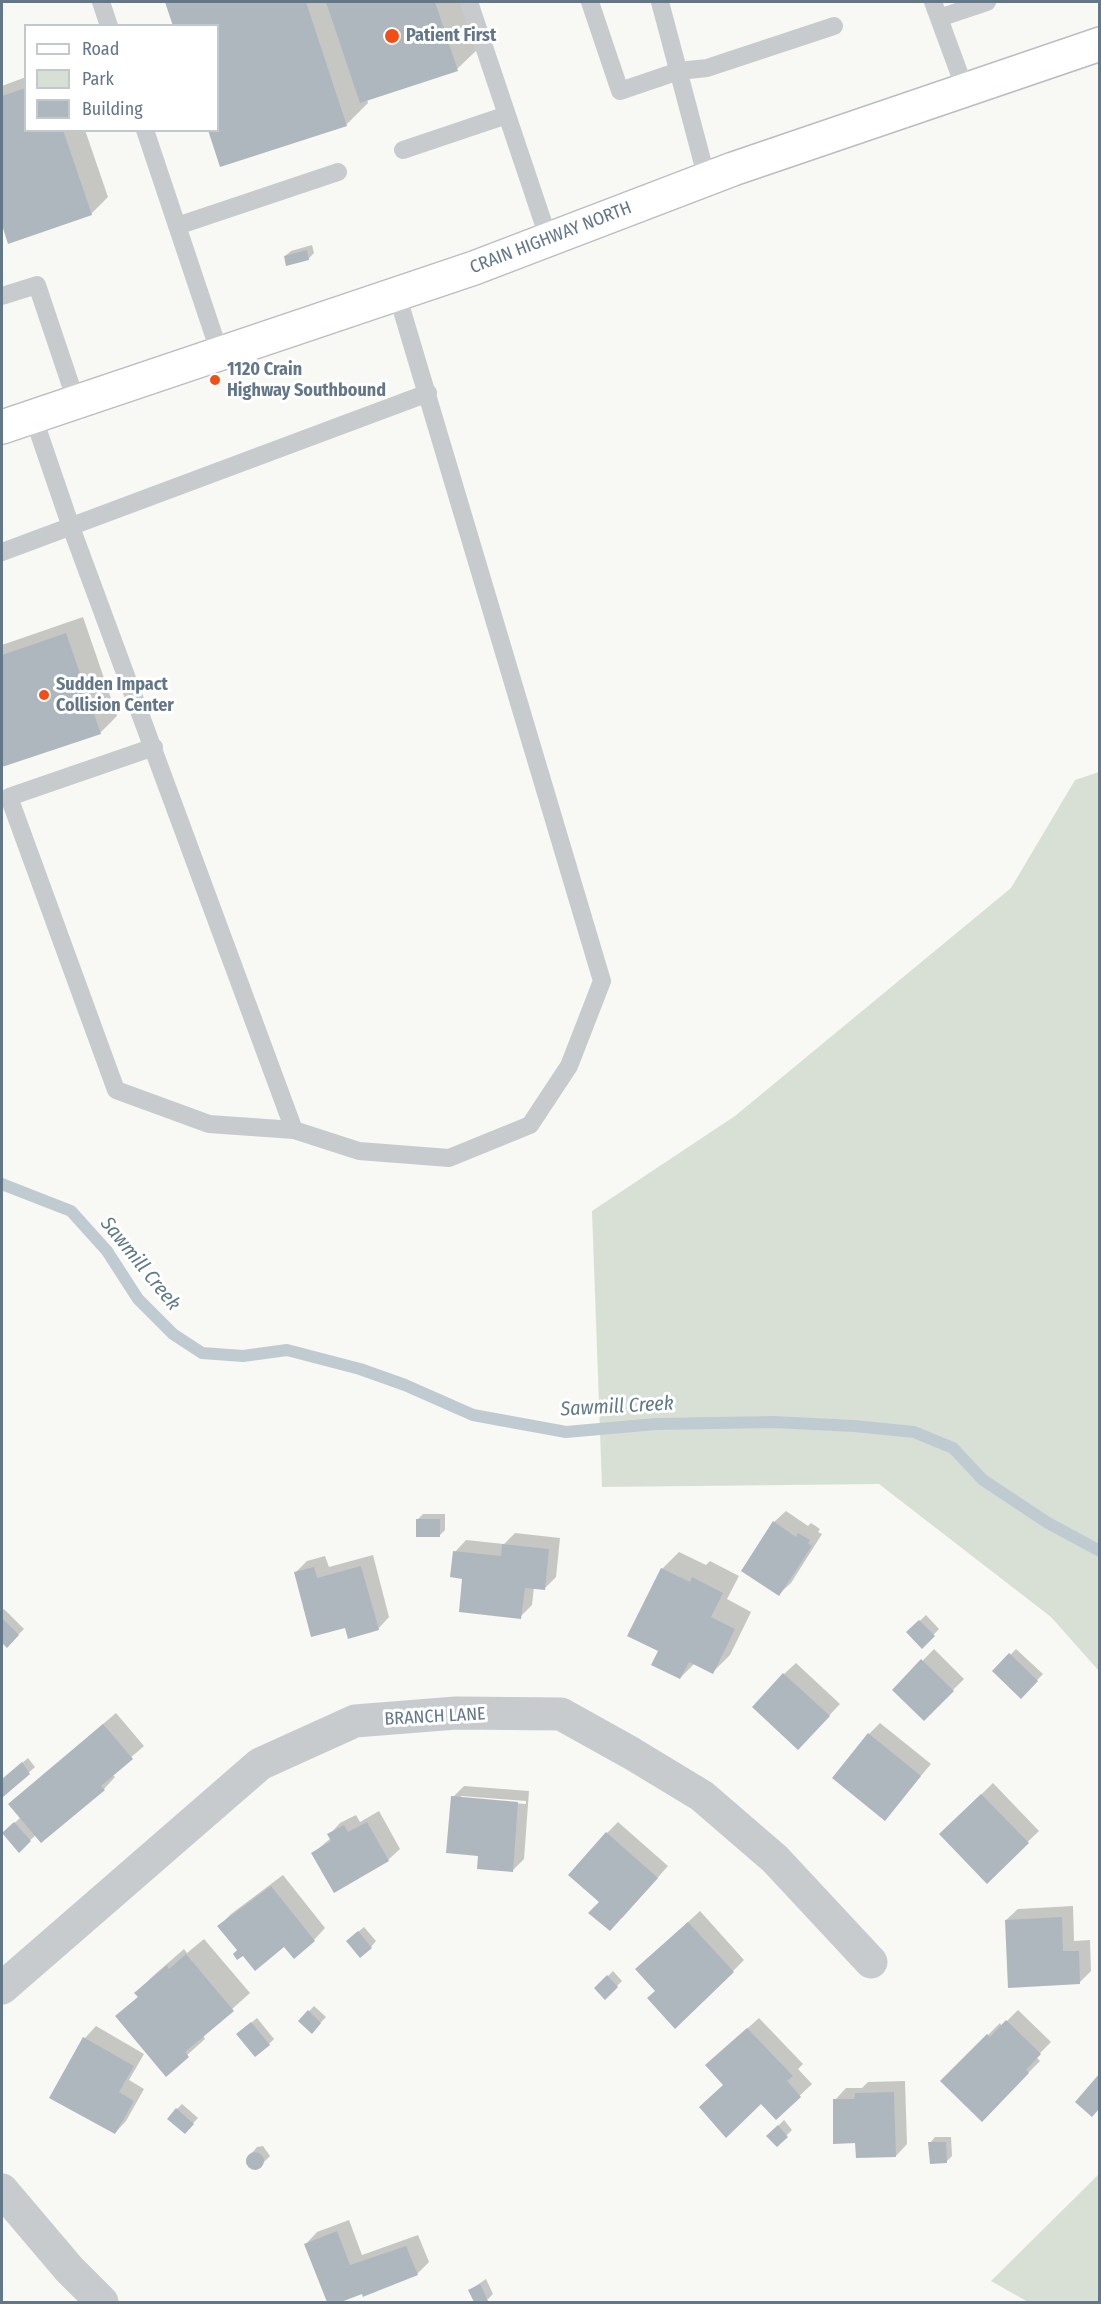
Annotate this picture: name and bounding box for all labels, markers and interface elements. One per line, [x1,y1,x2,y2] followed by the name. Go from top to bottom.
[24,24,219,132] legend
[406,25,496,47] place label: Patient First
[383,27,401,45] marker: Patient First
[82,38,119,60] text: Road
[82,68,114,90] text: Park
[82,98,143,120] text: Building
[467,197,635,279] street label: CRAIN HIGHWAY NORTH
[227,359,386,401] place label: 1120 Crain Highway Southbound
[208,373,222,387] marker: 1120 Crain Highway Southbound
[56,674,174,716] place label: Sudden Impact Collision Center
[37,688,51,702] marker: Sudden Impact Collision Center
[95,1212,185,1316] water label: Sawmill Creek
[560,1392,674,1422] water label: Sawmill Creek
[384,1704,486,1730] street label: BRANCH LANE

